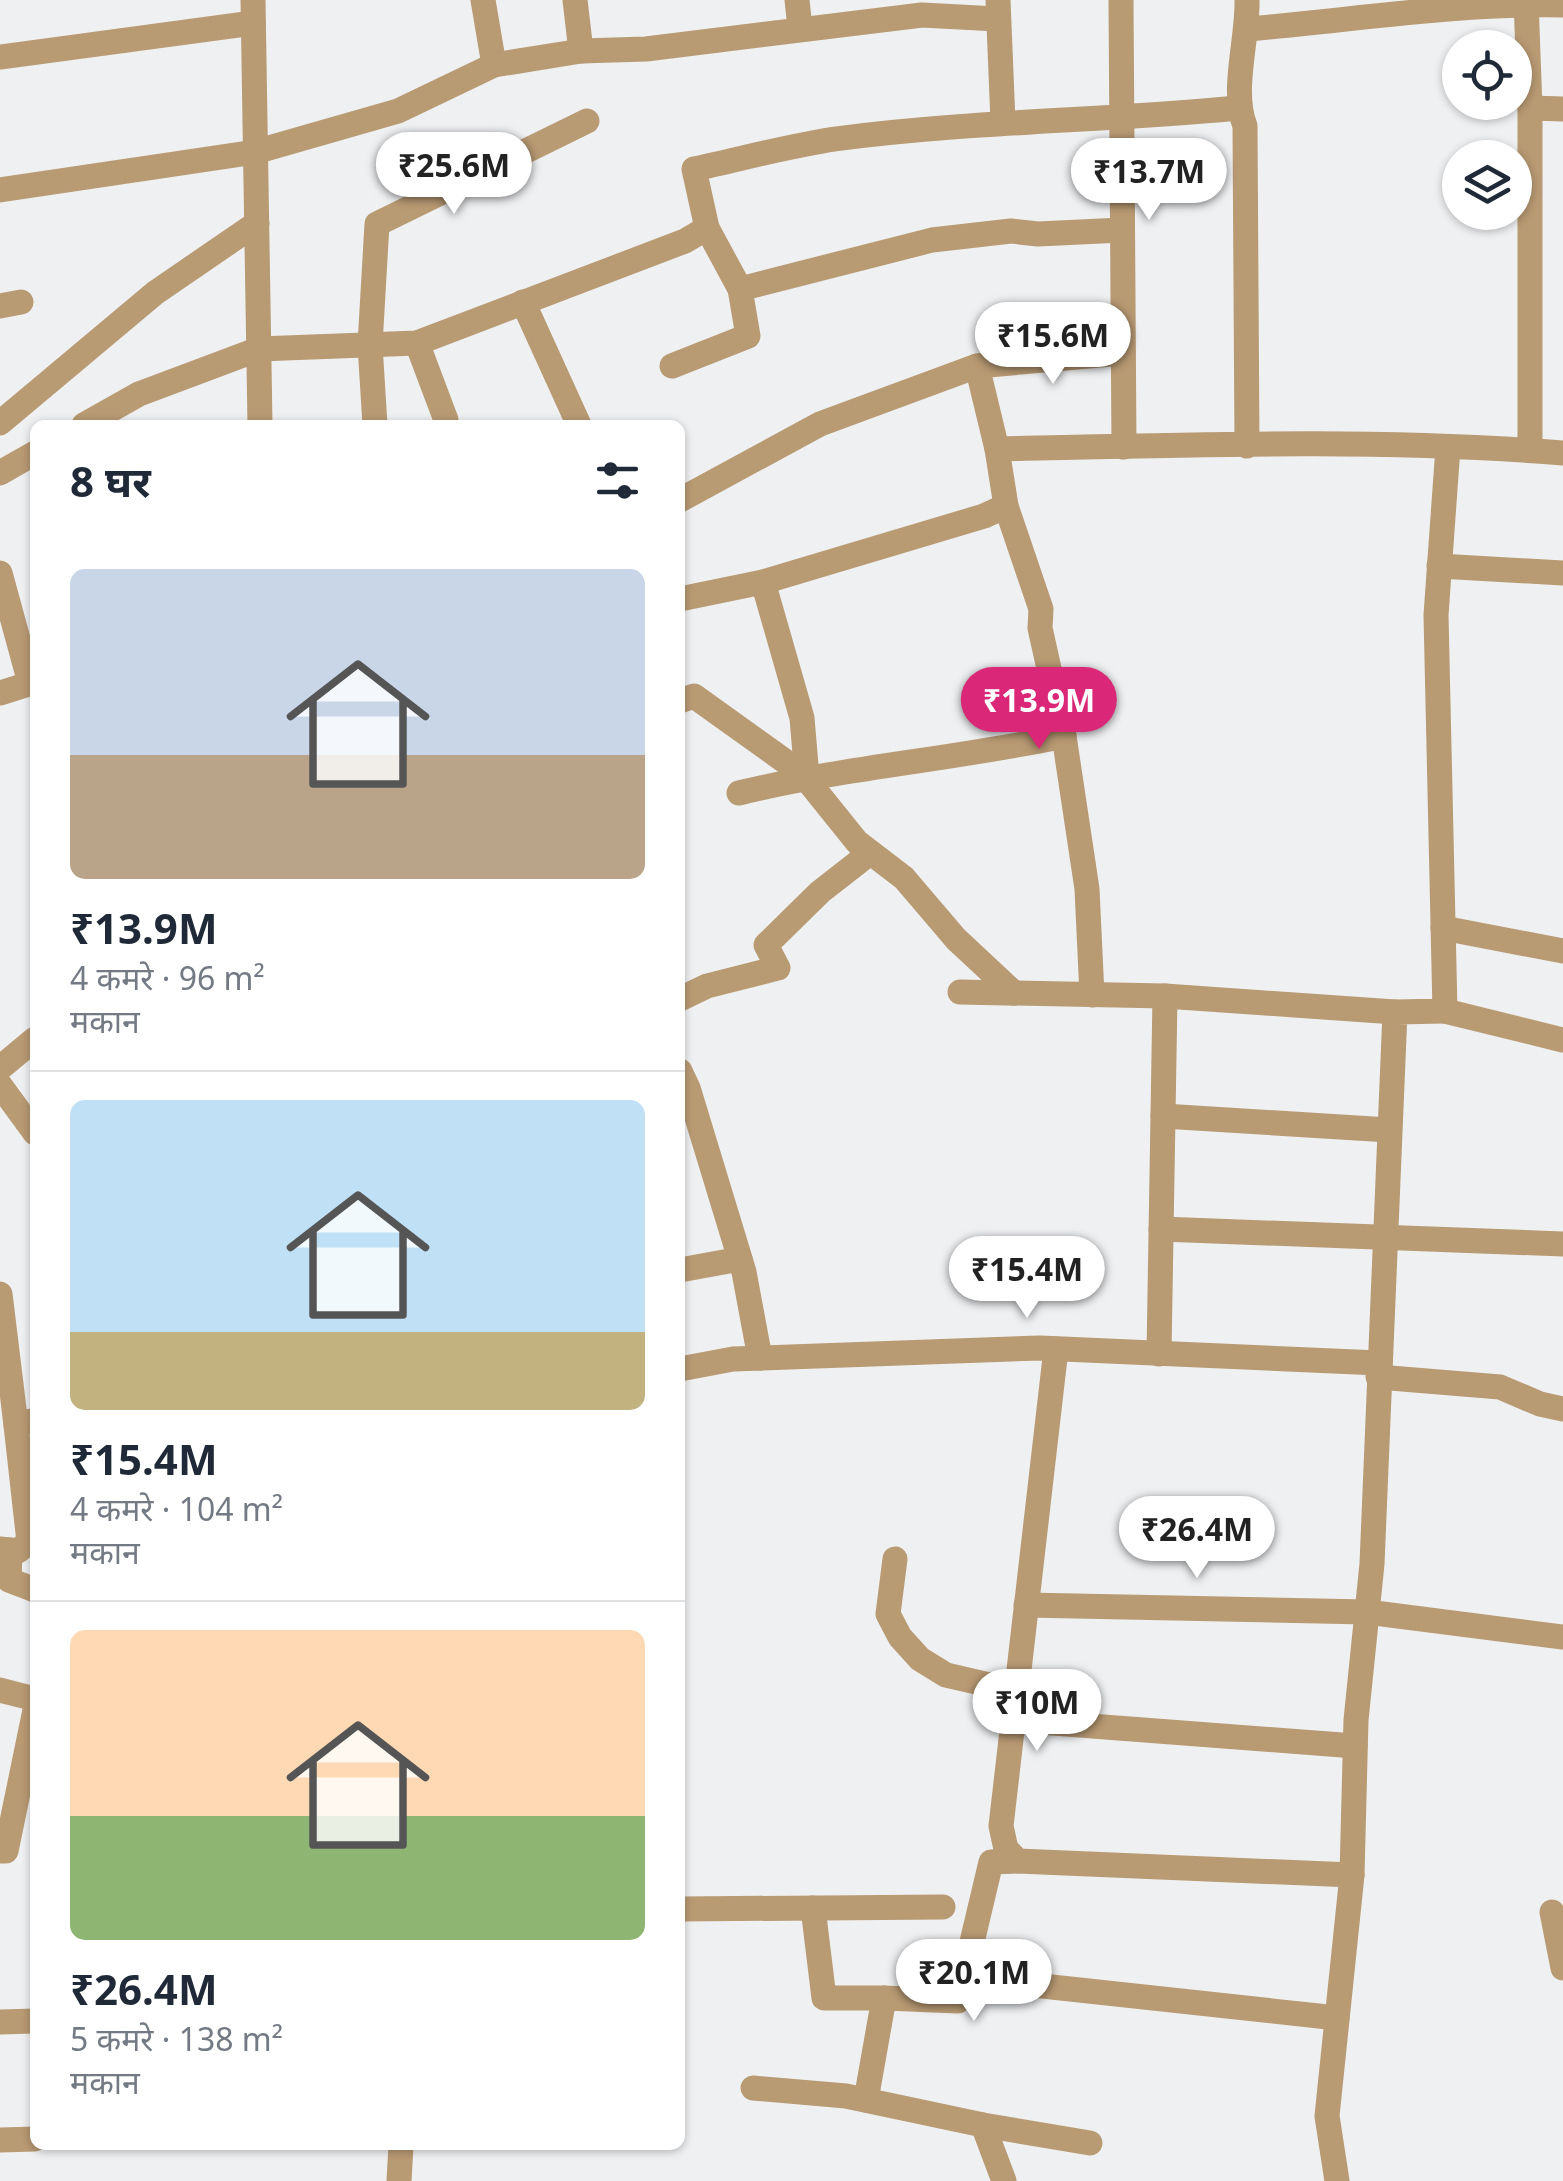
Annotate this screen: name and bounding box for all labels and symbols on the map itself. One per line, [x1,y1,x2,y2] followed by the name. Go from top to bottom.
[373,132,535,217] pin: ₹25.6M
[1068,138,1230,223] pin: ₹13.7M
[972,302,1134,387] pin: ₹15.6M
[958,667,1120,752] pin: ₹13.9M
[946,1236,1108,1321] pin: ₹15.4M
[1116,1496,1278,1581] pin: ₹26.4M
[978,1669,1096,1754] pin: ₹10M
[893,1939,1055,2024] pin: ₹20.1M

